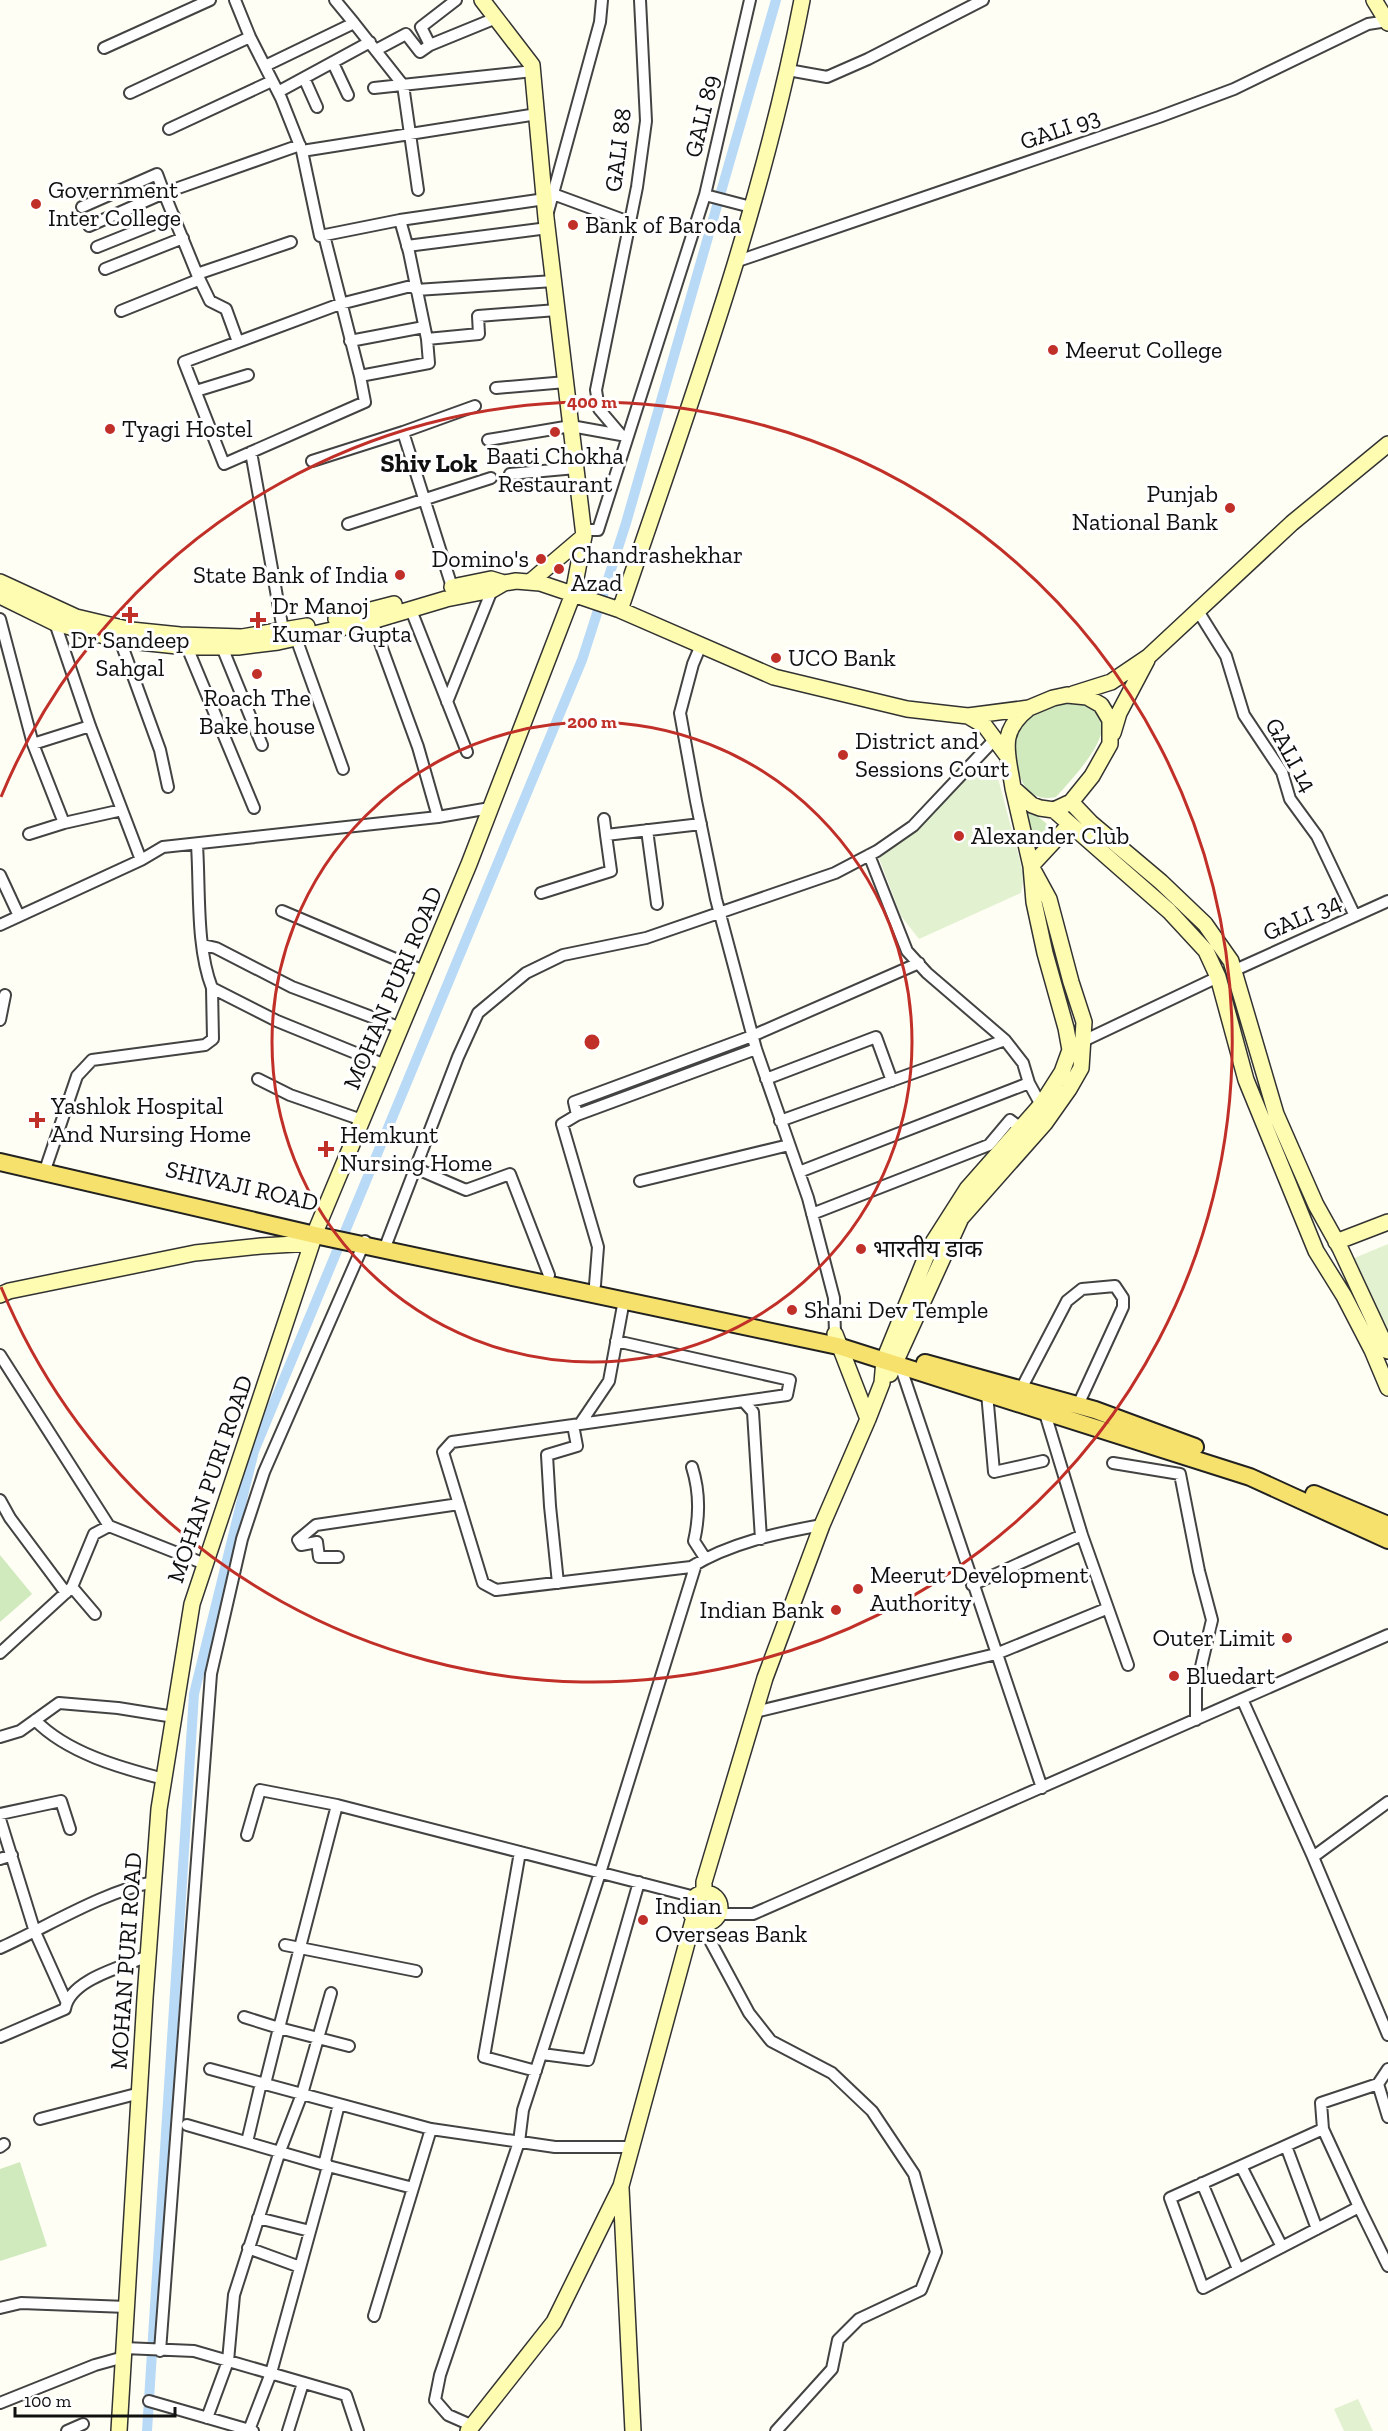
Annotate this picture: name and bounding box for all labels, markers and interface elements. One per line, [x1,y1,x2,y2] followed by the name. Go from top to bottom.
[678,72,725,160] street label: GALI 89
[1016,101,1104,156] street label: GALI 93
[598,106,637,193] street label: GALI 88
[48,175,181,232] place label: Government Inter College
[29,197,43,211] marker: Government Inter College
[585,210,742,239] place label: Bank of Baroda
[566,218,580,232] marker: Bank of Baroda
[1065,335,1222,364] place label: Meerut College
[1046,343,1060,357] marker: Meerut College
[567,391,617,413] text: 400 m
[122,414,253,443] place label: Tyagi Hostel
[103,422,117,436] marker: Tyagi Hostel
[548,425,562,439] marker: Baati Chokha Restaurant
[486,441,624,498] place label: Baati Chokha Restaurant
[380,447,478,479] district label: Shiv Lok
[1072,479,1219,536] place label: Punjab National Bank
[1223,501,1237,515] marker: Punjab National Bank
[571,540,743,597] place label: Chandrashekhar Azad
[431,544,529,573] place label: Domino's
[534,552,548,566] marker: Domino's
[193,560,388,589] place label: State Bank of India
[552,562,566,576] marker: Chandrashekhar Azad
[393,568,407,582] marker: State Bank of India
[272,591,412,648] place label: Dr Manoj Kumar Gupta
[121,606,139,624] marker: Dr Sandeep Sahgal
[249,611,267,629] marker: Dr Manoj Kumar Gupta
[70,625,190,682] place label: Dr Sandeep Sahgal
[788,643,896,672] place label: UCO Bank
[769,651,783,665] marker: UCO Bank
[250,667,264,681] marker: Roach The Bake house
[199,683,315,740] place label: Roach The Bake house
[567,711,617,733] text: 200 m
[1259,713,1324,797] street label: GALI 14
[855,726,1009,783] place label: District and Sessions Court
[836,748,850,762] marker: District and Sessions Court
[971,821,1129,850] place label: Alexander Club
[952,829,966,843] marker: Alexander Club
[337,882,448,1094] street label: MOHAN PURI ROAD
[1258,886,1346,947] street label: GALI 34
[582,1032,602,1052] centre of rings
[50,1091,251,1148] place label: Yashlok Hospital And Nursing Home
[28,1111,46,1129] marker: Yashlok Hospital And Nursing Home
[340,1120,492,1177] place label: Hemkunt Nursing Home
[317,1140,335,1158] marker: Hemkunt Nursing Home
[163,1154,321,1217] street label: SHIVAJI ROAD
[873,1234,983,1263] place label: भारतीय डाक
[854,1242,868,1256] marker: भारतीय डाक
[804,1295,988,1324] place label: Shani Dev Temple
[785,1303,799,1317] marker: Shani Dev Temple
[160,1371,259,1587] street label: MOHAN PURI ROAD
[870,1560,1089,1617] place label: Meerut Development Authority
[851,1582,865,1596] marker: Meerut Development Authority
[700,1595,825,1624] place label: Indian Bank
[829,1603,843,1617] marker: Indian Bank
[1153,1623,1275,1652] place label: Outer Limit
[1280,1631,1294,1645] marker: Outer Limit
[1186,1661,1275,1690] place label: Bluedart
[1167,1669,1181,1683] marker: Bluedart
[103,1851,148,2071] street label: MOHAN PURI ROAD
[655,1891,808,1948] place label: Indian Overseas Bank
[636,1913,650,1927] marker: Indian Overseas Bank
[15,2380,176,2418] scale bar
[24,2390,72,2412] text: 100 m

